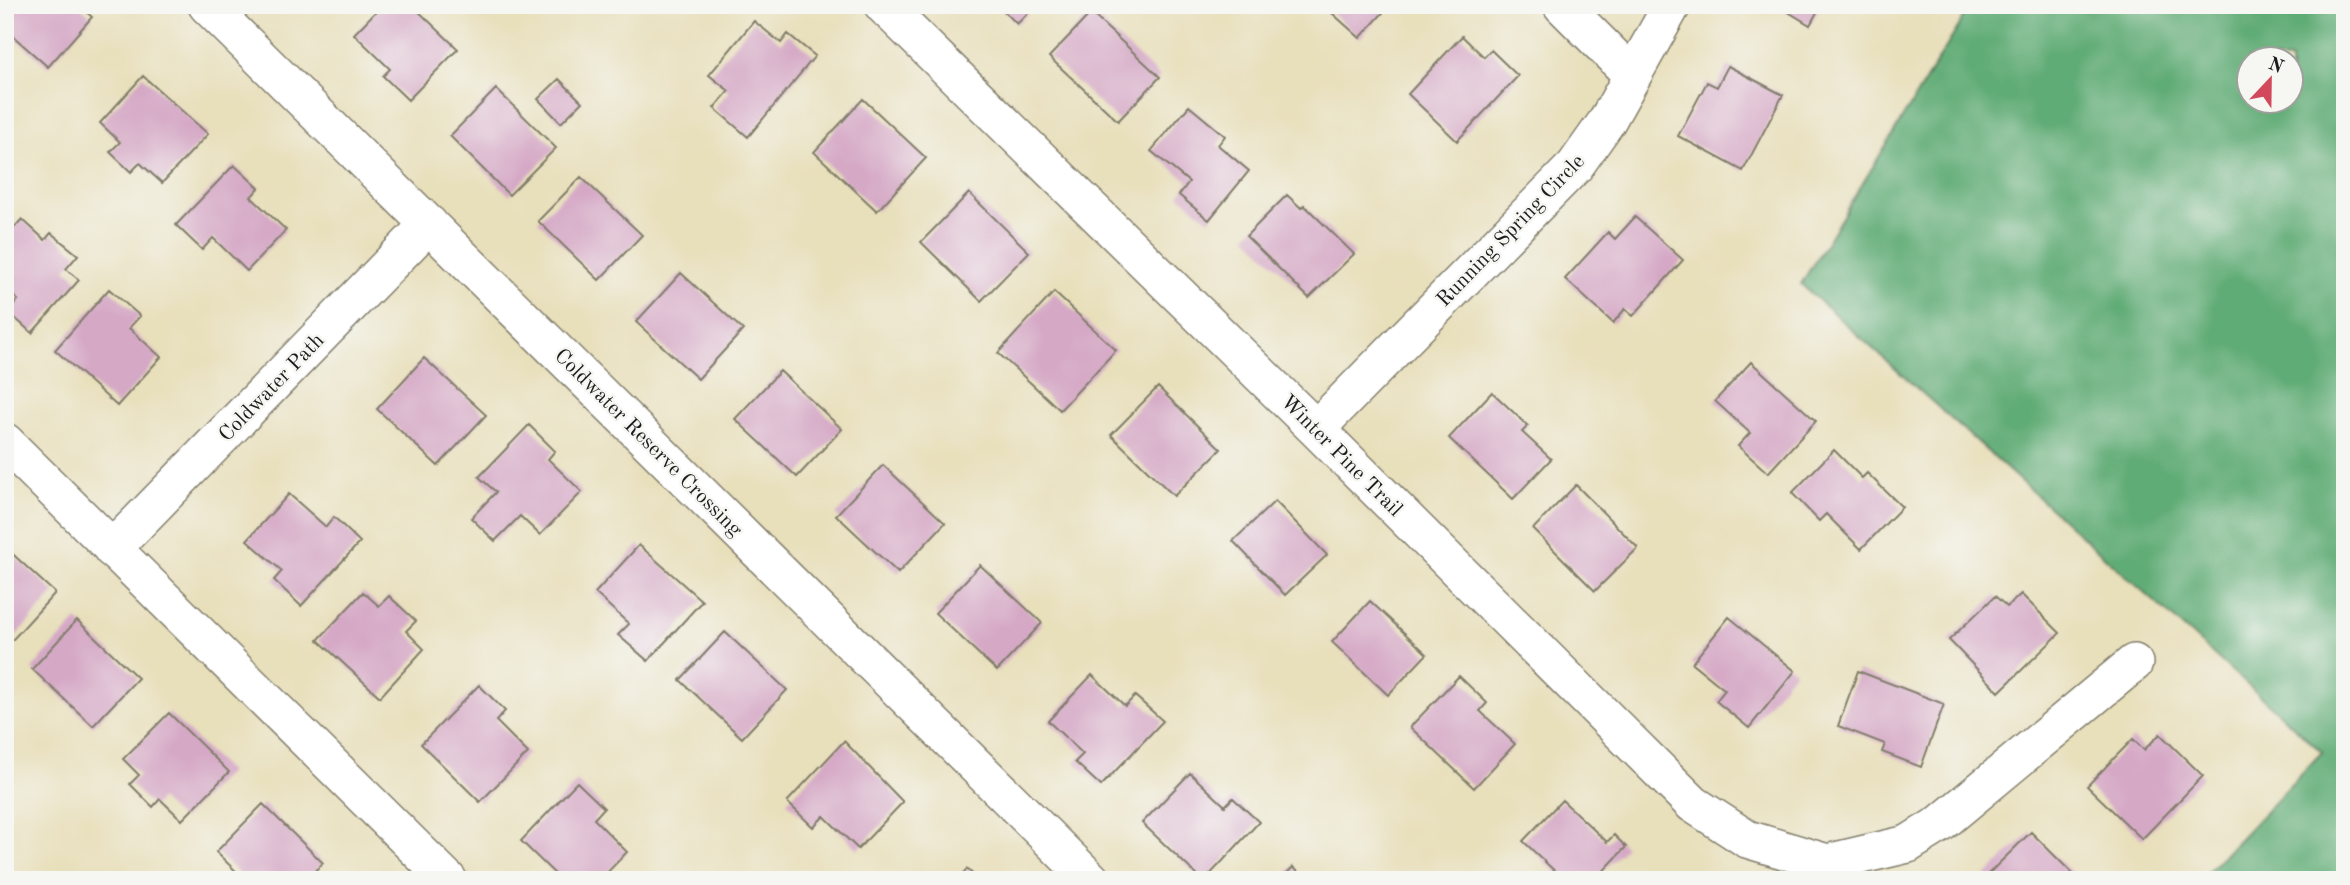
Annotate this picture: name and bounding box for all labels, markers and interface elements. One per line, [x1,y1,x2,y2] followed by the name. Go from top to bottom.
[2234,46,2304,116] north arrow
[2265,55,2286,78] text: N
[1433,151,1589,311] street label: Running Spring Circle
[216,330,329,446] street label: Coldwater Path
[550,345,746,541] street label: Coldwater Reserve Crossing
[1276,391,1406,521] street label: Winter Pine Trail

